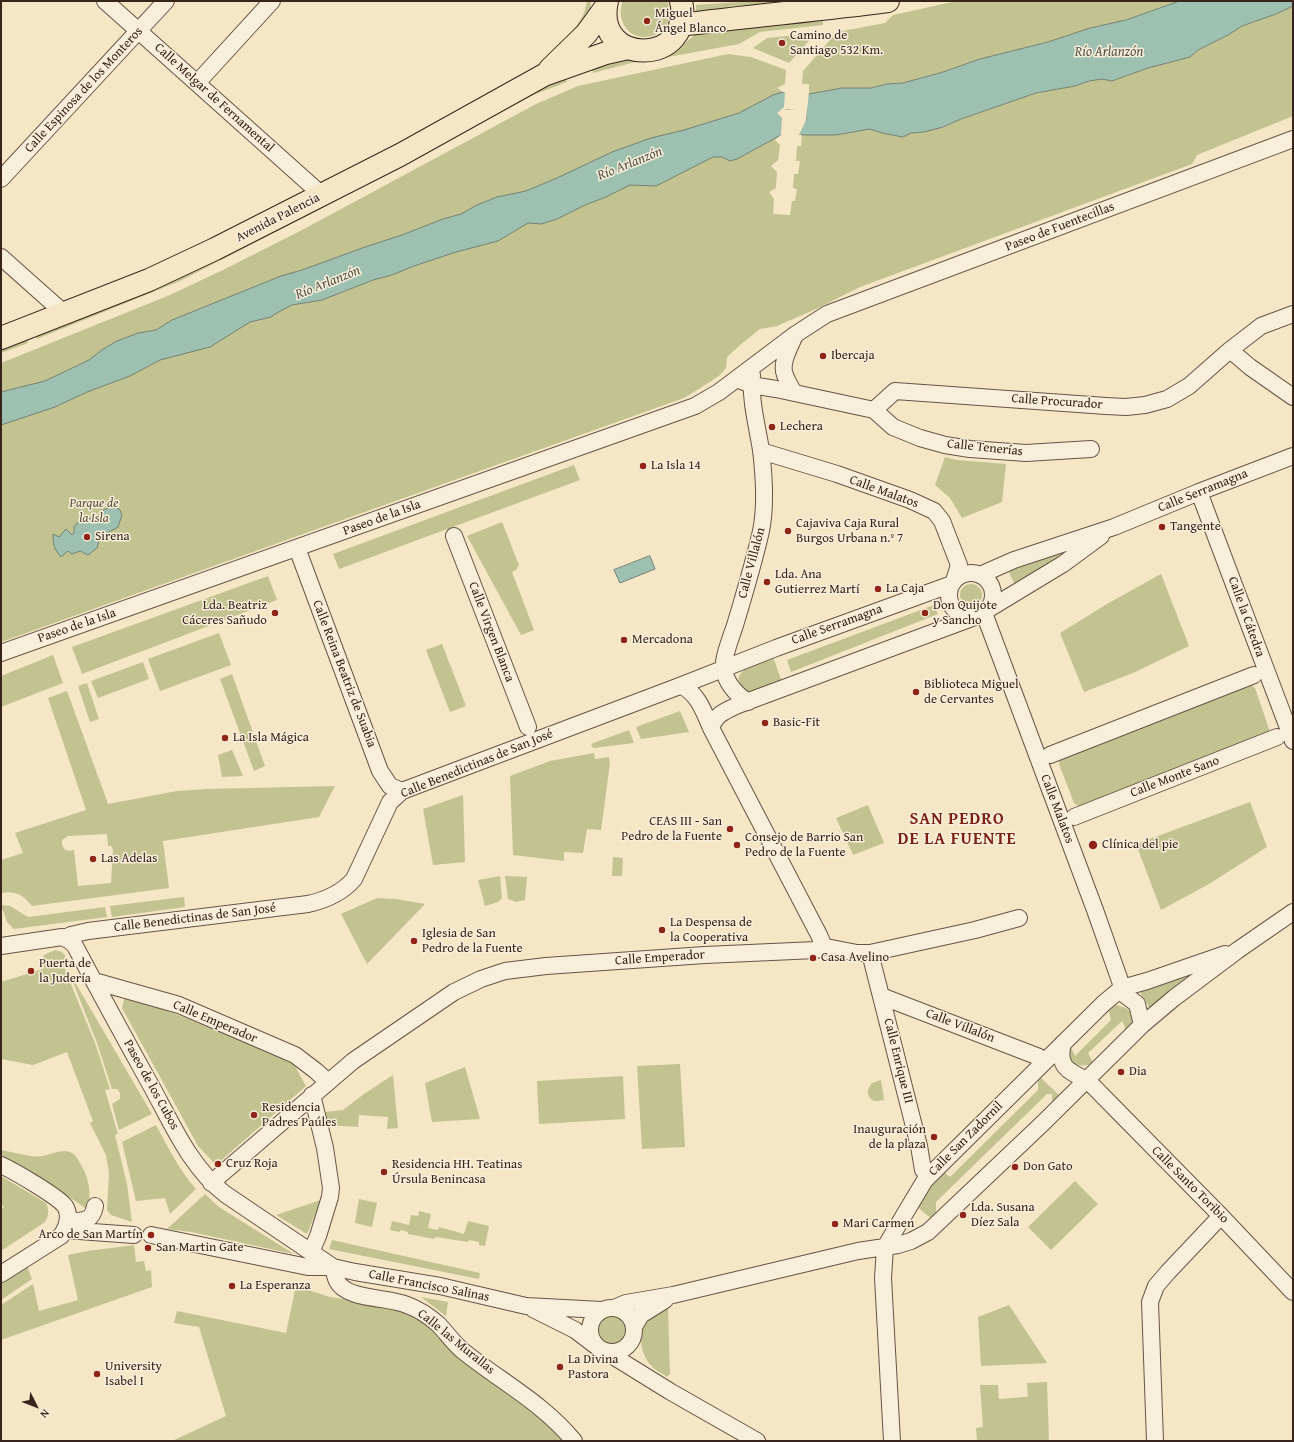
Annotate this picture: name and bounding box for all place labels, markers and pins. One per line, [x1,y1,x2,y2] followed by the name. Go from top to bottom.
[655,6,726,37] place label: Miguel Ángel Blanco
[642,16,652,26] marker: Miguel Ángel Blanco
[790,28,883,59] place label: Camino de Santiago 532 Km.
[777,38,787,48] marker: Camino de Santiago 532 Km.
[831,348,875,364] place label: Ibercaja
[818,351,828,361] marker: Ibercaja
[780,419,823,435] place label: Lechera
[767,422,777,432] marker: Lechera
[651,458,701,474] place label: La Isla 14
[638,461,648,471] marker: La Isla 14
[796,516,903,547] place label: Cajaviva Caja Rural Burgos Urbana n.º 7
[1170,519,1221,535] place label: Tangente
[1157,522,1167,532] marker: Tangente
[783,526,793,536] marker: Cajaviva Caja Rural Burgos Urbana n.º 7
[95,529,130,545] place label: Sirena
[82,532,92,542] marker: Sirena
[775,567,860,598] place label: Lda. Ana Gutierrez Martí
[762,577,772,587] marker: Lda. Ana Gutierrez Martí
[886,581,924,597] place label: La Caja
[873,584,883,594] marker: La Caja
[182,598,267,629] place label: Lda. Beatriz Cáceres Sañudo
[933,598,997,629] place label: Don Quijote y Sancho
[270,608,280,618] marker: Lda. Beatriz Cáceres Sañudo
[920,608,930,618] marker: Don Quijote y Sancho
[632,632,693,648] place label: Mercadona
[619,635,629,645] marker: Mercadona
[924,677,1019,708] place label: Biblioteca Miguel de Cervantes
[911,687,921,697] marker: Biblioteca Miguel de Cervantes
[773,715,820,731] place label: Basic-Fit
[760,718,770,728] marker: Basic-Fit
[233,730,309,746] place label: La Isla Mágica
[220,733,230,743] marker: La Isla Mágica
[621,814,722,845] place label: CEAS III - San Pedro de la Fuente
[725,824,735,834] marker: CEAS III - San Pedro de la Fuente
[745,830,863,861] place label: Consejo de Barrio San Pedro de la Fuente
[1102,837,1178,853] place label: Clínica del pie
[1087,839,1099,851] marker: Clínica del pie
[732,840,742,850] marker: Consejo de Barrio San Pedro de la Fuente
[101,851,157,867] place label: Las Adelas
[88,854,98,864] marker: Las Adelas
[670,915,752,946] place label: La Despensa de la Cooperativa
[657,925,667,935] marker: La Despensa de la Cooperativa
[422,926,523,957] place label: Iglesia de San Pedro de la Fuente
[409,936,419,946] marker: Iglesia de San Pedro de la Fuente
[821,950,889,966] place label: Casa Avelino
[808,953,818,963] marker: Casa Avelino
[39,956,91,987] place label: Puerta de la Judería
[26,966,36,976] marker: Puerta de la Judería
[1129,1064,1147,1080] place label: Dia
[1116,1067,1126,1077] marker: Dia
[262,1100,336,1131] place label: Residencia Padres Paúles
[249,1110,259,1120] marker: Residencia Padres Paúles
[853,1122,926,1153] place label: Inauguración de la plaza
[929,1132,939,1142] marker: Inauguración de la plaza
[226,1156,278,1172] place label: Cruz Roja
[392,1157,522,1188] place label: Residencia HH. Teatinas Úrsula Benincasa
[213,1159,223,1169] marker: Cruz Roja
[1023,1159,1073,1175] place label: Don Gato
[1010,1162,1020,1172] marker: Don Gato
[379,1167,389,1177] marker: Residencia HH. Teatinas Úrsula Benincasa
[971,1200,1035,1231] place label: Lda. Susana Díez Sala
[958,1210,968,1220] marker: Lda. Susana Díez Sala
[843,1216,914,1232] place label: Mari Carmen
[830,1219,840,1229] marker: Mari Carmen
[38,1227,143,1243] place label: Arco de San Martín
[146,1230,156,1240] marker: Arco de San Martín
[156,1240,244,1256] place label: San Martin Gate
[143,1243,153,1253] marker: San Martin Gate
[240,1278,311,1294] place label: La Esperanza
[227,1281,237,1291] marker: La Esperanza
[568,1352,618,1383] place label: La Divina Pastora
[105,1359,162,1390] place label: University Isabel I
[555,1362,565,1372] marker: La Divina Pastora
[92,1369,102,1379] marker: University Isabel I

